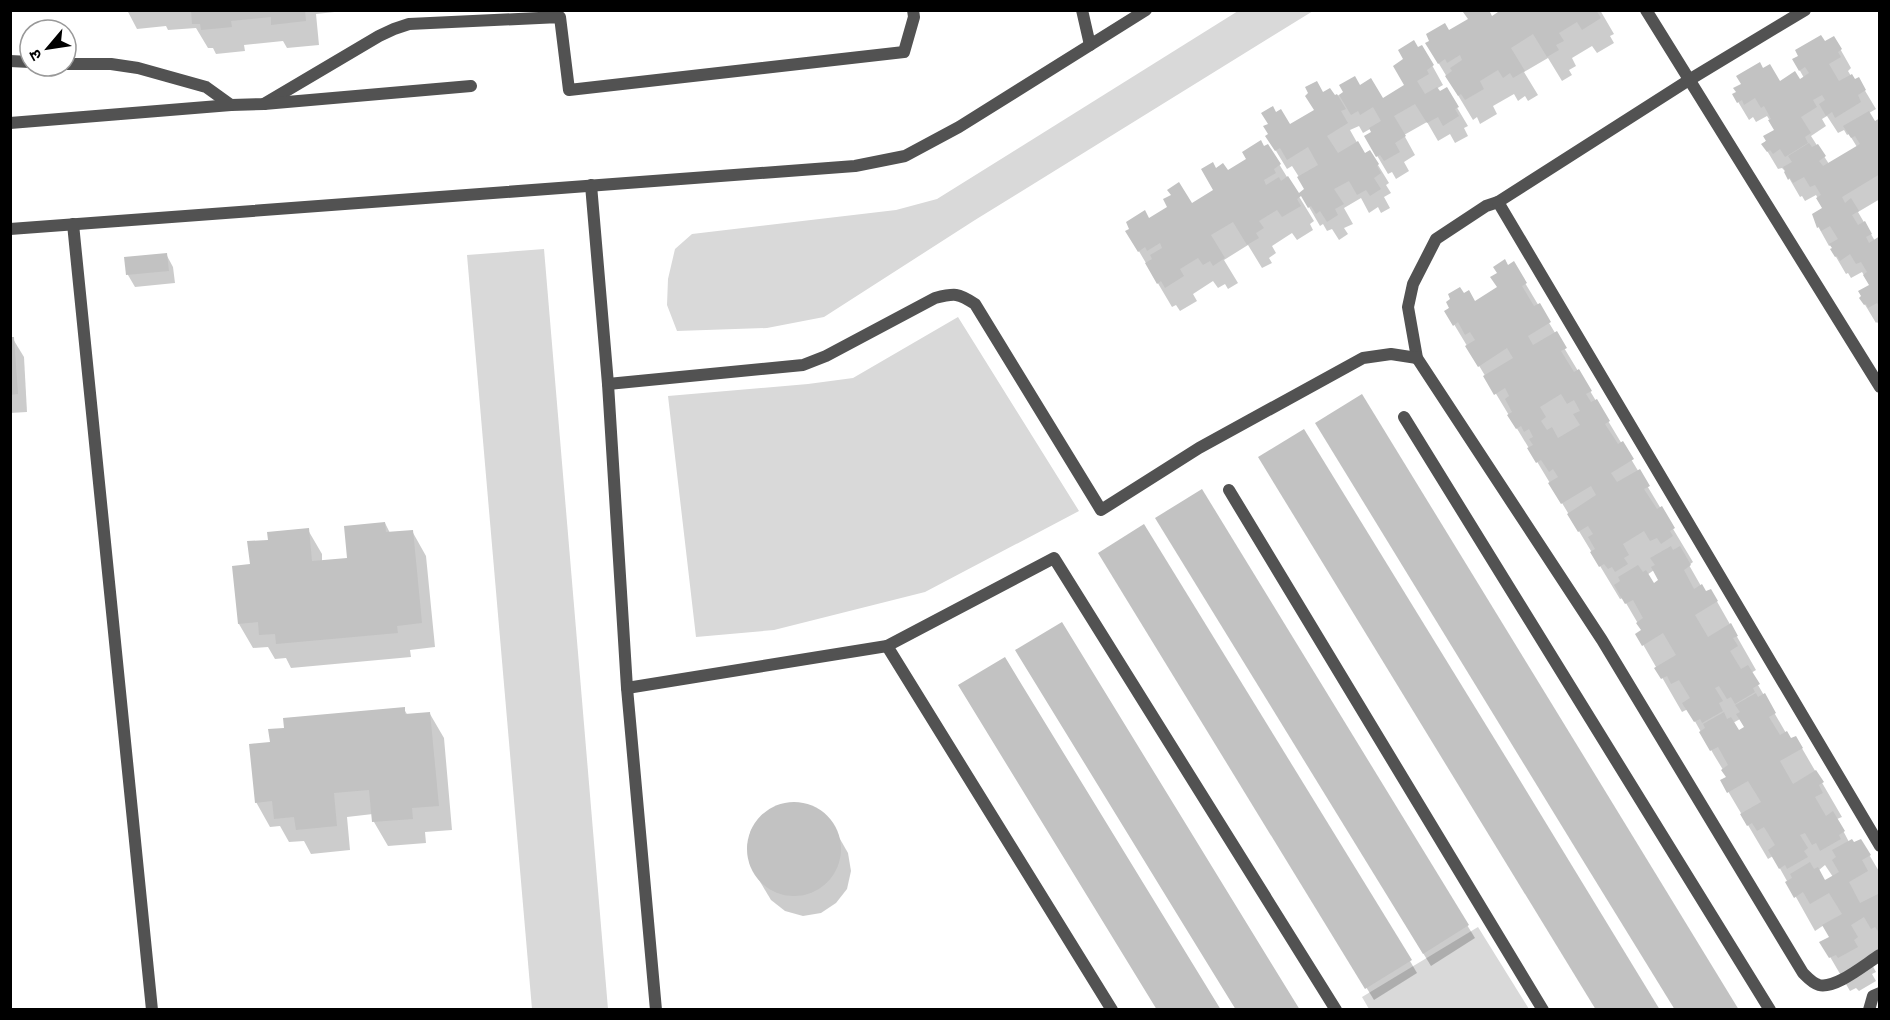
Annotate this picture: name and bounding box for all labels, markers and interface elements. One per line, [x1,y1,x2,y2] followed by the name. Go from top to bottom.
[18,18,78,78] north arrow
[24,46,46,64] text: उ

